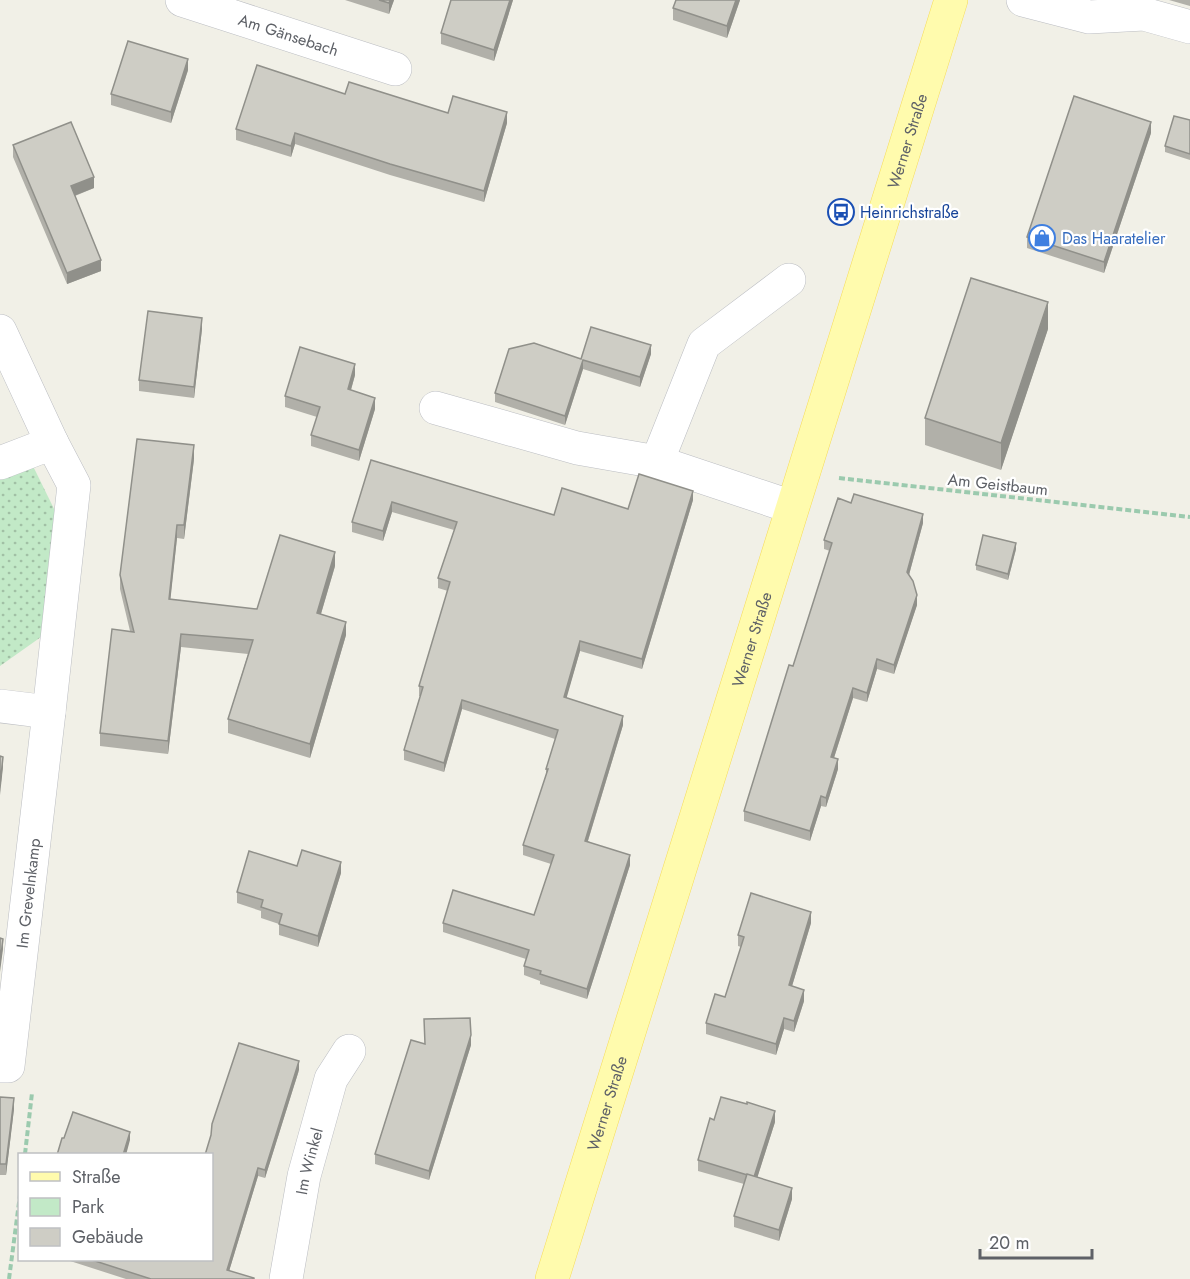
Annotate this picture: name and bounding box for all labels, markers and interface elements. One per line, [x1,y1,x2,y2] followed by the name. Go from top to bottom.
[235,8,341,62] street label: Am Gänsebach
[882,91,933,192] street label: Werner Straße
[826,197,856,227] bus stop icon: Heinrichstraße
[860,201,959,224] place label: Heinrichstraße
[1027,223,1057,253] shop icon: Das Haaratelier
[1062,227,1166,250] place label: Das Haaratelier
[947,468,1049,501] street label: Am Geistbaum
[726,589,778,690] street label: Werner Straße
[11,837,46,949] street label: Im Grevelnkamp
[582,1053,633,1154] street label: Werner Straße
[290,1125,329,1197] street label: Im Winkel
[18,1153,213,1261] legend
[72,1164,120,1190] text: Straße
[72,1194,104,1220] text: Park
[980,1222,1092,1260] scale bar
[72,1224,143,1250] text: Gebäude
[989,1230,1029,1256] text: 20 m

